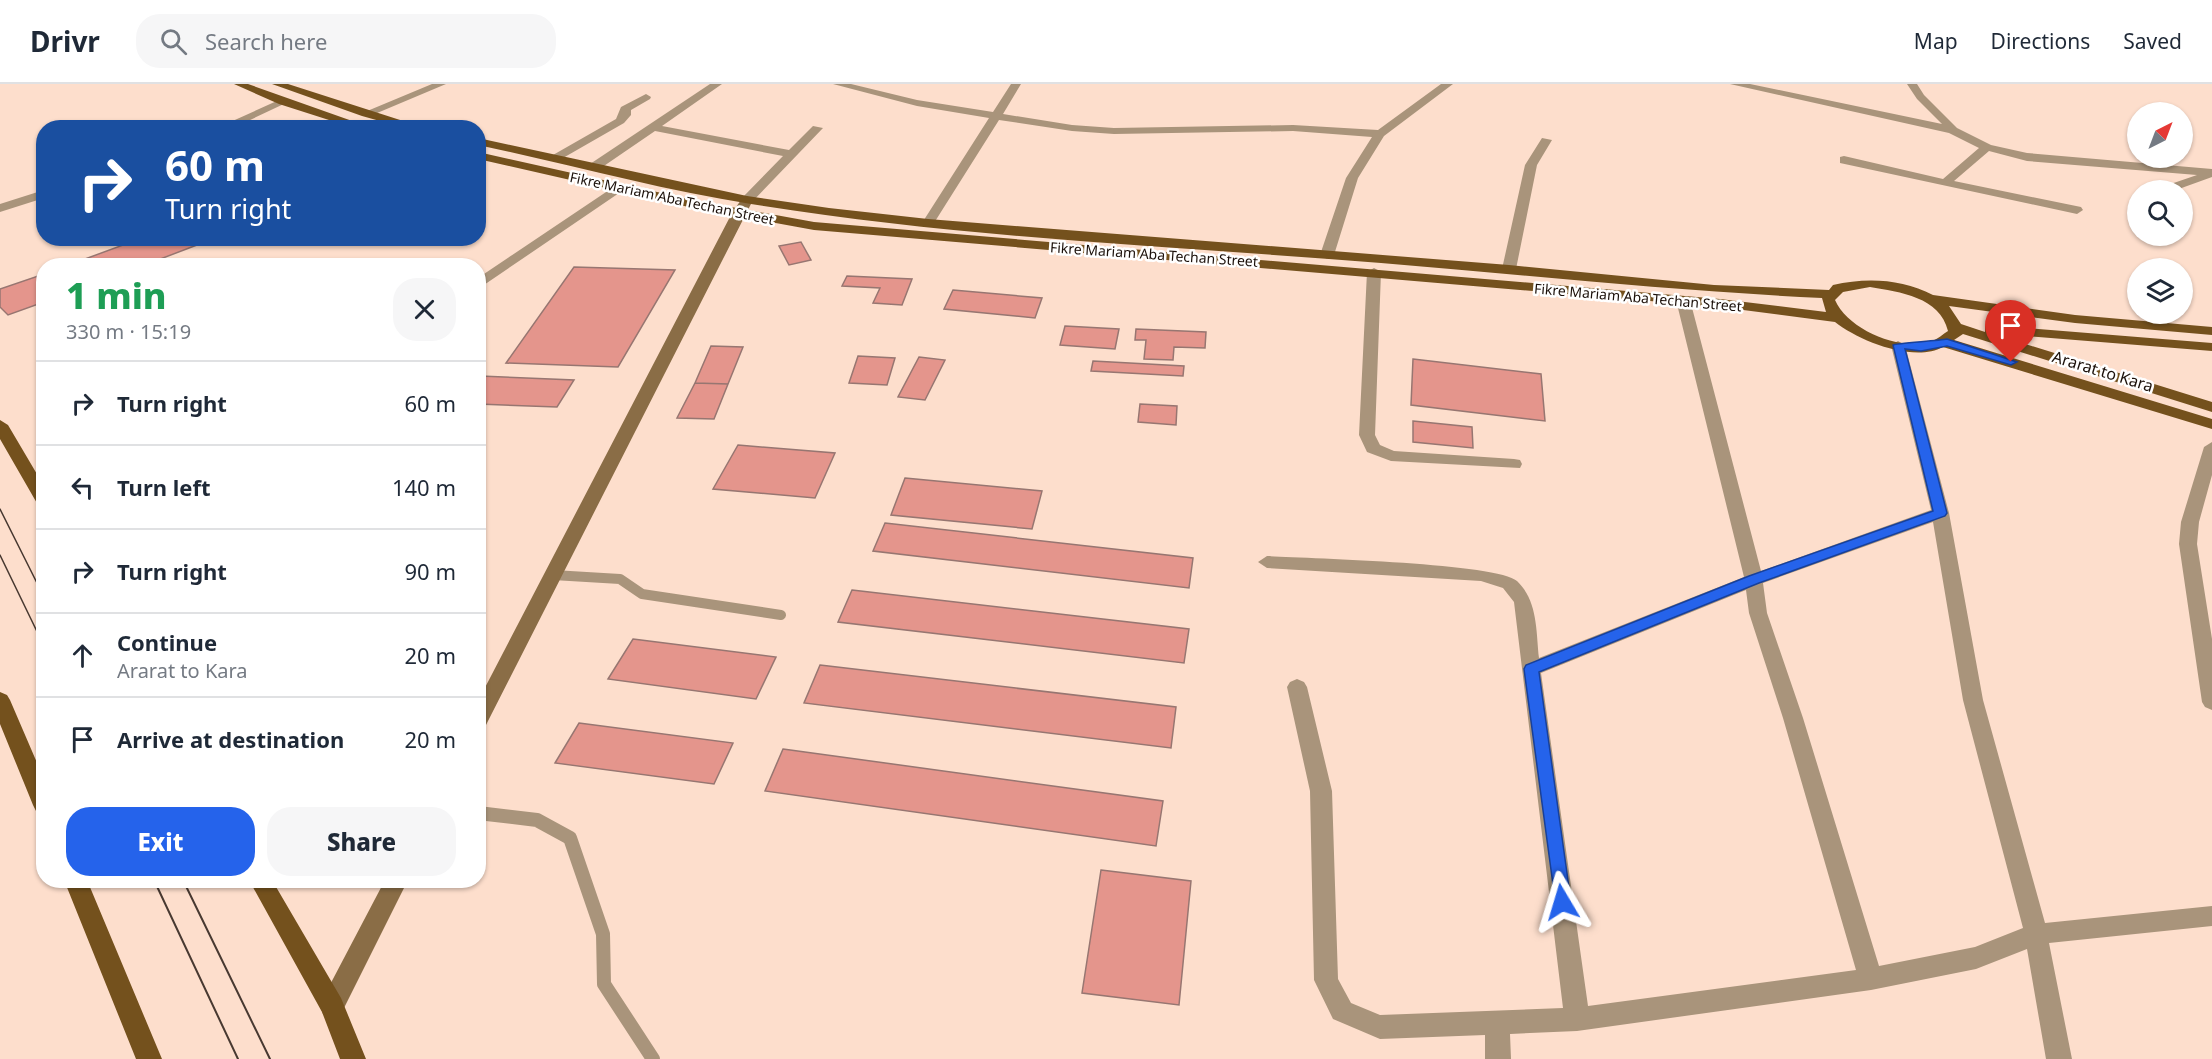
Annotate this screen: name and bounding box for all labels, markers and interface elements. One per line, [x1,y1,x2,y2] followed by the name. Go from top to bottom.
[136,14,556,68] search box
[30,22,100,60] text: Drivr
[157,25,190,58] icon: search
[205,26,327,56] text: Search here
[1914,27,1958,55] text: Map
[1991,27,2090,55] text: Directions
[2123,27,2182,55] text: Saved
[2127,102,2193,168] north arrow
[2127,102,2193,324] map controls
[165,136,265,193] text: 60 m
[66,144,144,222] icon: right
[568,167,776,229] street label: Fikre Mariam Aba Techan Street
[2127,180,2193,246] button: search
[165,190,291,227] text: Turn right
[1049,237,1259,271] street label: Fikre Mariam Aba Techan Street
[2127,258,2193,324] button: layers
[66,271,167,320] text: 1 min
[393,278,456,341] button: close
[1533,278,1743,316] street label: Fikre Mariam Aba Techan Street
[1985,300,2036,362] pin
[1994,309,2027,342] icon: arrive
[66,318,191,345] text: 330 m · 15:19
[2050,345,2156,397] street label: Ararat to Kara
[66,387,99,420] icon: right
[117,388,227,418] text: Turn right
[405,388,456,418] text: 60 m
[66,471,99,504] icon: left
[117,472,211,502] text: Turn left
[392,472,456,502] text: 140 m
[66,555,99,588] icon: right
[117,556,227,586] text: Turn right
[405,556,456,586] text: 90 m
[117,627,217,657] text: Continue
[66,639,99,672] icon: ahead
[405,640,456,670] text: 20 m
[117,657,248,684] text: Ararat to Kara
[66,723,99,756] icon: arrive
[117,724,344,754] text: Arrive at destination
[405,724,456,754] text: 20 m
[66,807,255,876] button: Exit
[267,807,456,876] button: Share
[1530,870,1594,934] position arrow

